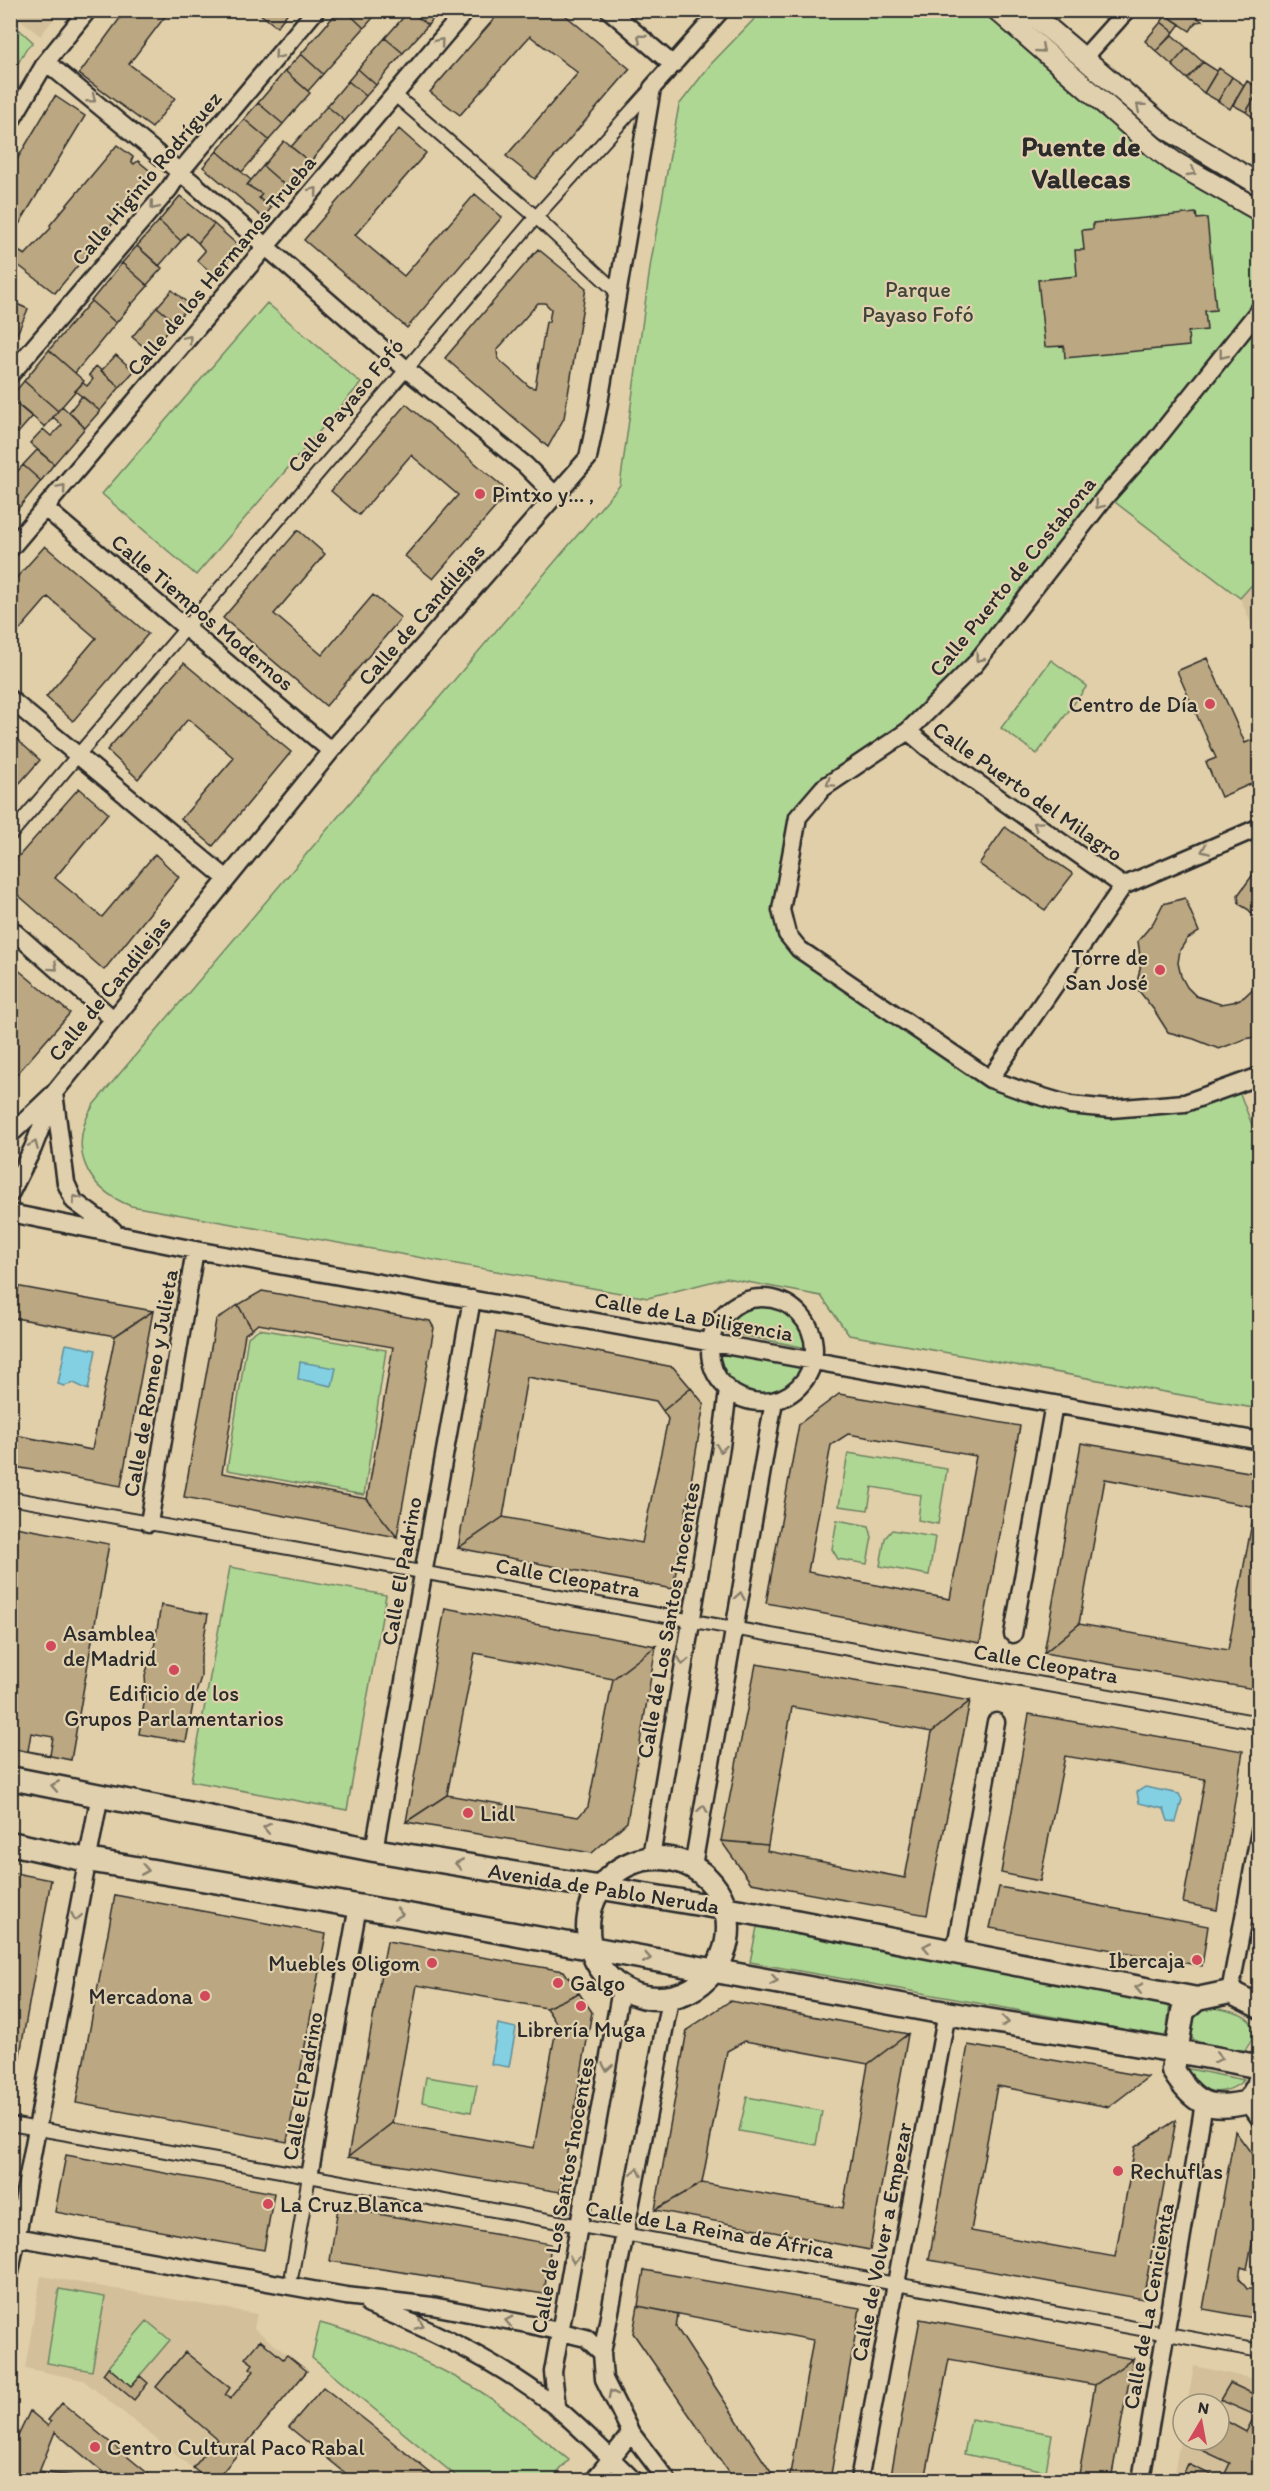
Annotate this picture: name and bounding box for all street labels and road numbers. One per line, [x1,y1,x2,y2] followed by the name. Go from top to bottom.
[65,85,227,271] street label: Calle Higinio Rodríguez
[121,149,322,381] street label: Calle de los Hermanos Trueba
[281,333,409,478] street label: Calle Payaso Fofó
[923,470,1102,682] street label: Calle Puerto de Costabona
[106,528,300,697] street label: Calle Tiempos Modernos
[352,538,491,691] street label: Calle de Candilejas
[927,715,1128,867] street label: Calle Puerto del Milagro
[42,910,177,1067] street label: Calle de Candilejas
[117,1267,184,1499] street label: Calle de Romeo y Julieta
[592,1286,796,1347] street label: Calle de La Diligencia
[631,1480,706,1760] street label: Calle de Los Santos Inocentes
[375,1495,428,1648] street label: Calle El Padrino
[493,1551,643,1604] street label: Calle Cleopatra
[971,1637,1121,1690] street label: Calle Cleopatra
[486,1857,722,1920] street label: Avenida de Pablo Neruda
[276,2010,329,2163] street label: Calle El Padrino
[525,2055,600,2335] street label: Calle de Los Santos Inocentes
[845,2120,918,2364] street label: Calle de Volver a Empezar
[583,2194,837,2265] street label: Calle de La Reina de África
[1117,2200,1180,2412] street label: Calle de La Cenicienta

